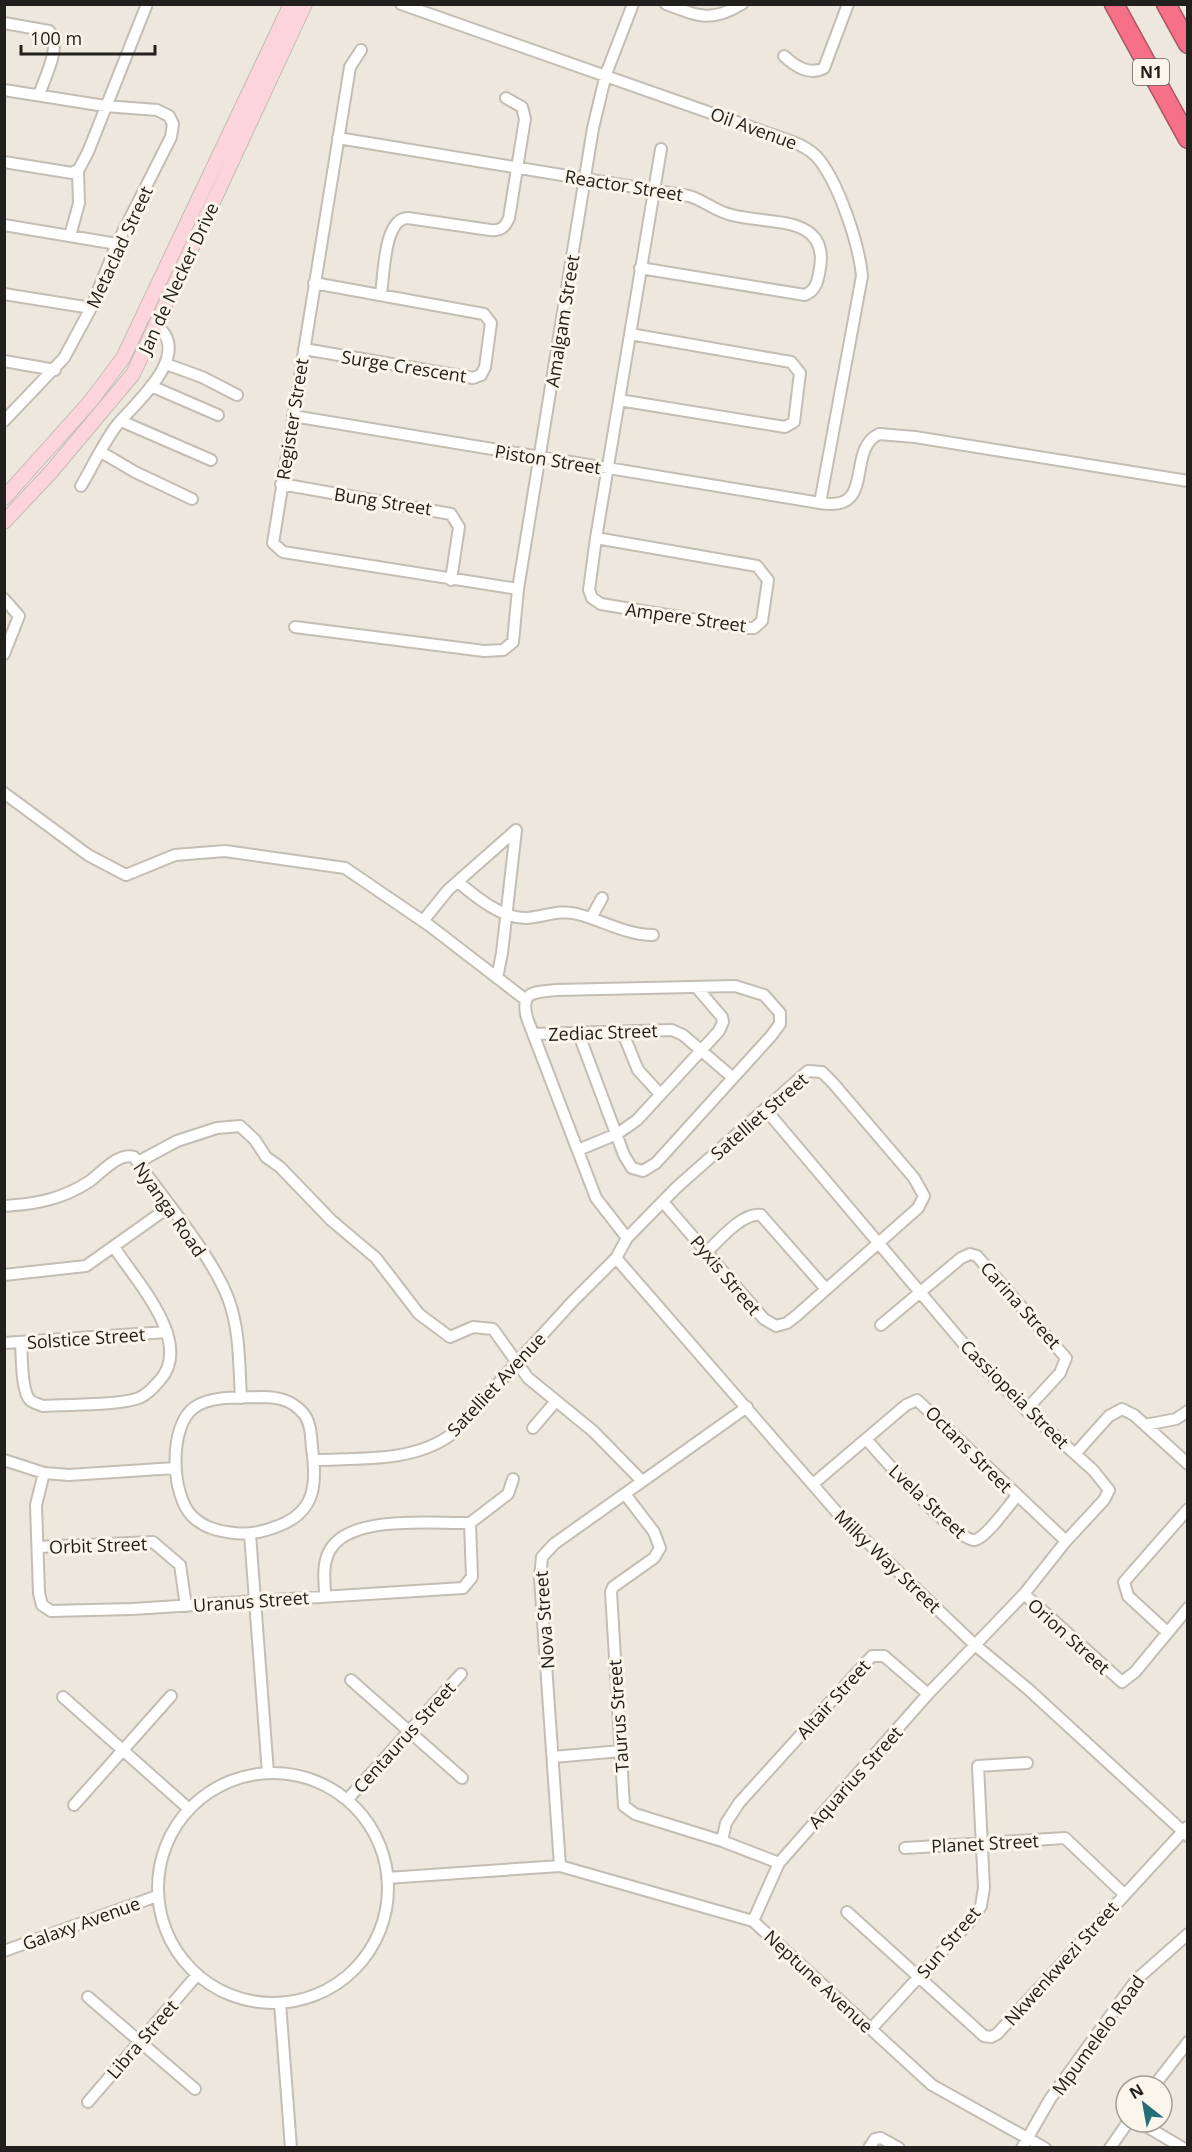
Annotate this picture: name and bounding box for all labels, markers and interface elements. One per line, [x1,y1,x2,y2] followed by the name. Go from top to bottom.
[21,18,154,56] scale bar
[30,26,82,50] text: 100 m
[1133,59,1169,85] road number: N1
[707,101,801,155] street label: Oil Avenue
[563,164,685,206] street label: Reactor Street
[80,182,158,312] street label: Metaclad Street
[132,198,224,359] street label: Jan de Necker Drive
[540,253,584,389] street label: Amalgam Street
[340,344,468,388] street label: Surge Crescent
[271,356,313,482] street label: Register Street
[493,439,603,479] street label: Piston Street
[333,481,433,521] street label: Bung Street
[624,597,748,637] street label: Ampere Street
[548,1018,658,1046] street label: Zediac Street
[705,1067,813,1165] street label: Satelliet Street
[128,1157,212,1261] street label: Nyanga Road
[686,1230,766,1320] street label: Pyxis Street
[976,1256,1066,1354] street label: Carina Street
[26,1322,146,1354] street label: Solstice Street
[442,1327,550,1441] street label: Satelliet Avenue
[955,1334,1075,1454] street label: Cassiopeia Street
[920,1400,1018,1498] street label: Octans Street
[884,1459,972,1543] street label: Lvela Street
[830,1504,946,1618] street label: Milky Way Street
[48,1531,148,1559] street label: Orbit Street
[529,1570,559,1670] street label: Nova Street
[192,1585,310,1617] street label: Uranus Street
[1023,1593,1115,1679] street label: Orion Street
[791,1654,875,1744] street label: Altair Street
[602,1659,634,1773] street label: Taurus Street
[348,1676,460,1798] street label: Centaurus Street
[803,1721,907,1833] street label: Aquarius Street
[931,1828,1039,1858] street label: Planet Street
[19,1891,143,1955] street label: Galaxy Avenue
[999,1896,1123,2030] street label: Nkwenkwezi Street
[911,1901,985,1983] street label: Sun Street
[759,1924,879,2038] street label: Neptune Avenue
[1046,1970,1150,2100] street label: Mpumelelo Road
[101,1994,183,2084] street label: Libra Street
[1114,2074,1174,2134] north arrow
[1125,2078,1148,2104] text: N

